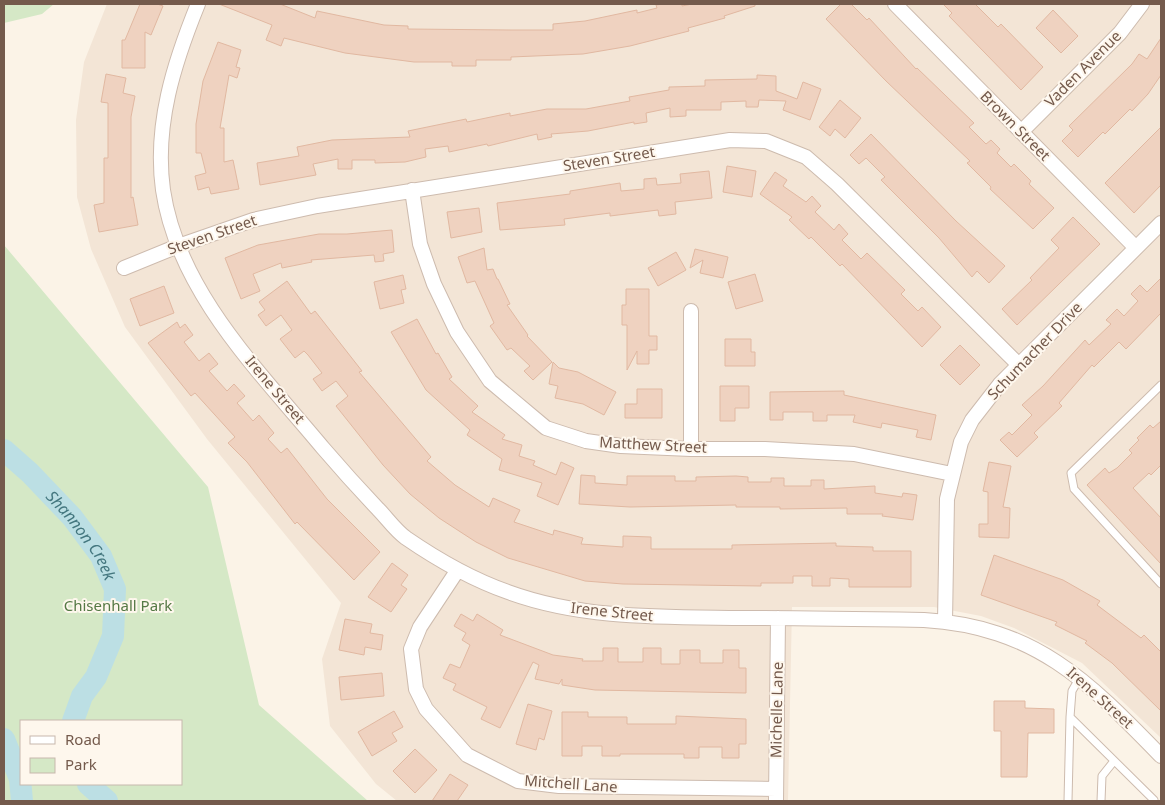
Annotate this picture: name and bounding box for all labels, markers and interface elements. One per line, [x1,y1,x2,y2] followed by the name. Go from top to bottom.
[1040,26,1125,111] street label: Vaden Avenue
[976,86,1055,165] street label: Brown Street
[561,141,657,175] street label: Steven Street
[164,209,259,259] street label: Steven Street
[982,297,1086,403] street label: Schumacher Drive
[241,351,310,428] street label: Irene Street
[599,431,708,457] street label: Matthew Street
[41,486,121,585] water label: Shannon Creek
[64,595,172,615] park label: Chisenhall Park
[570,597,655,625] street label: Irene Street
[765,662,787,758] street label: Michelle Lane
[1063,662,1139,733] street label: Irene Street
[20,720,182,785] legend
[65,729,101,749] text: Road
[65,754,97,774] text: Park
[524,770,618,796] street label: Mitchell Lane

